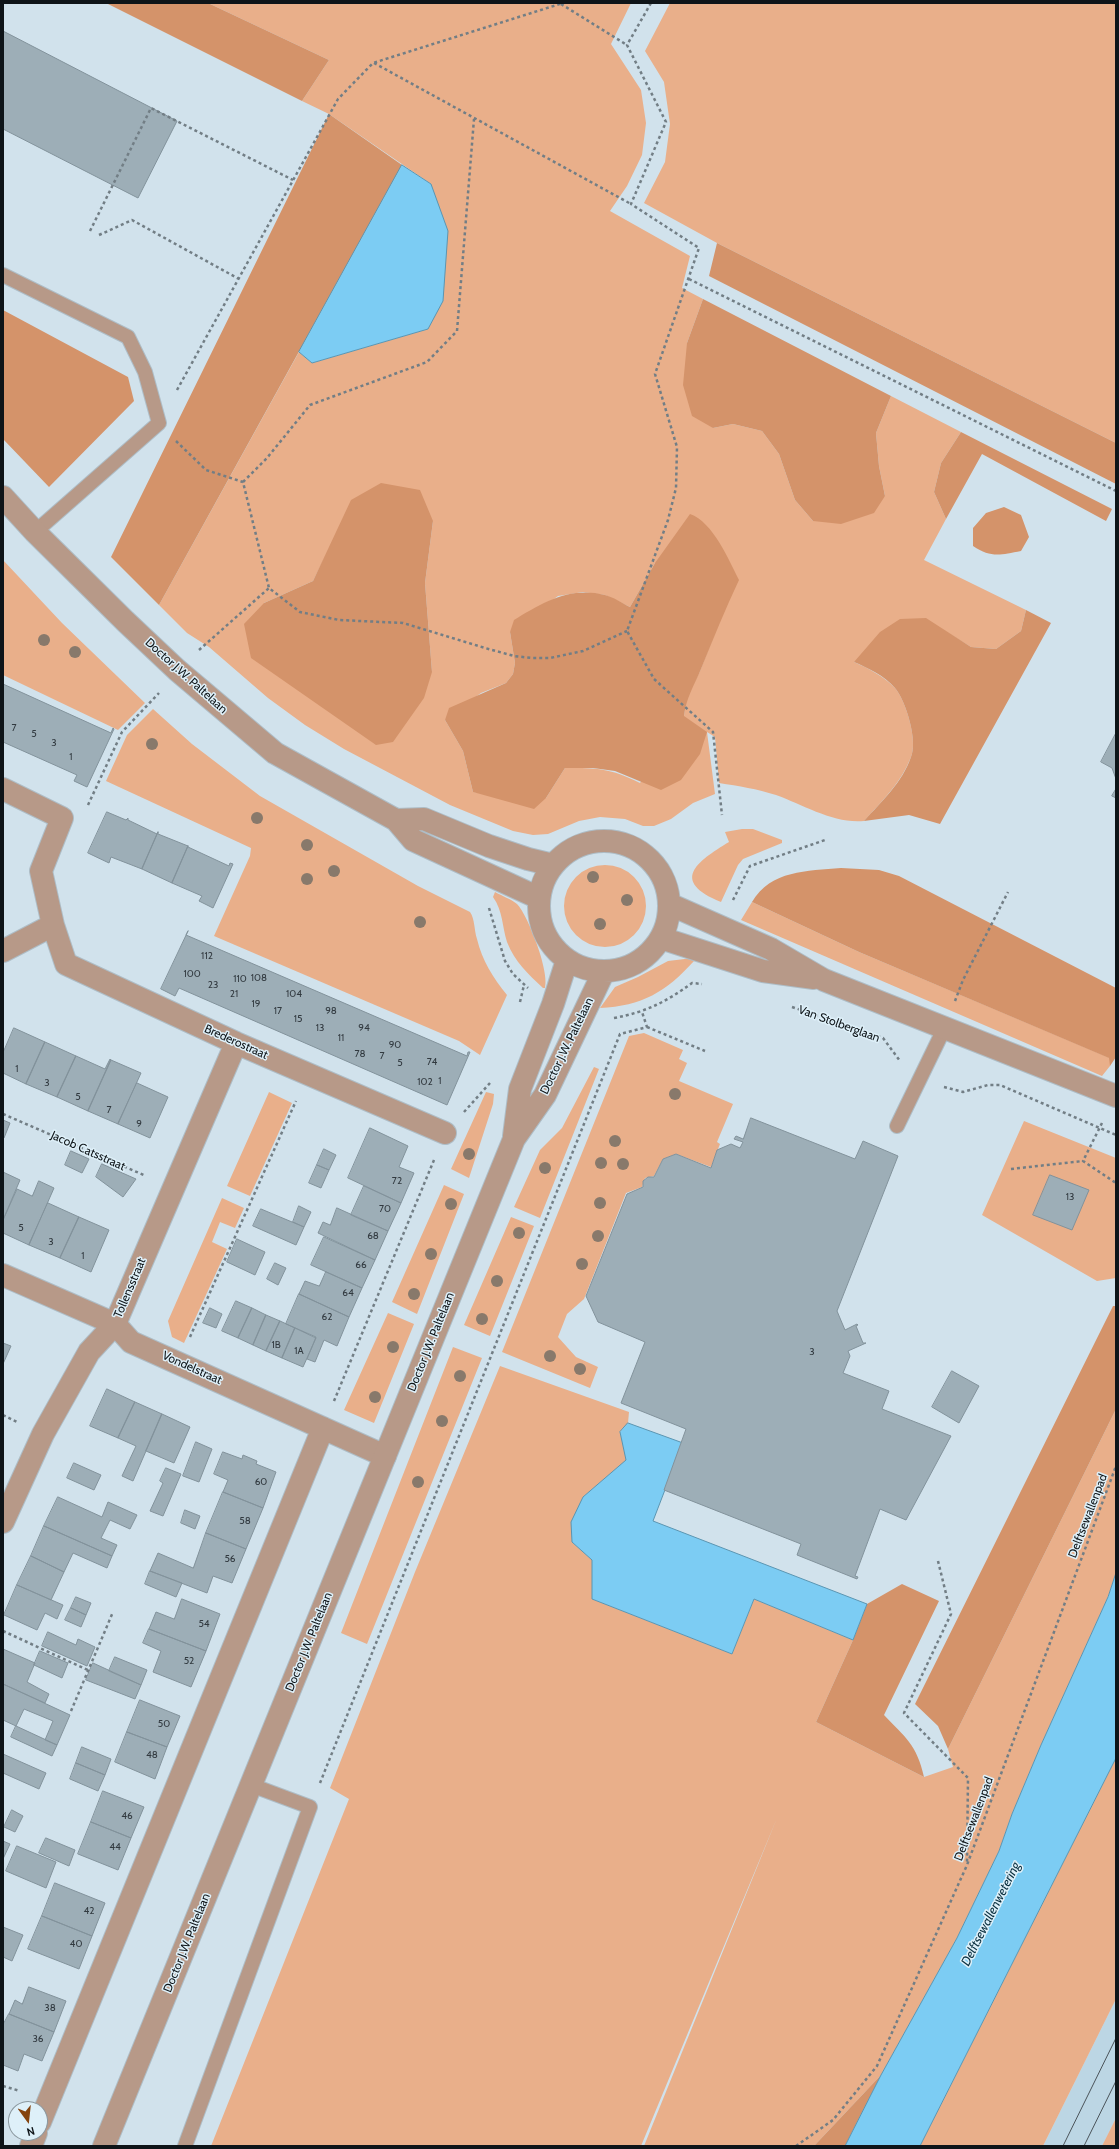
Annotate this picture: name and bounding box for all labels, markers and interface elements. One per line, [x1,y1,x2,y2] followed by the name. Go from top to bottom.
[142,635,230,717] street label: Doctor J.W. Paltelaan
[11,722,17,734] house number: 7
[31,728,37,740] house number: 5
[51,737,57,749] house number: 3
[69,751,73,763] house number: 1
[201,950,213,962] house number: 112
[183,968,201,980] house number: 100
[251,972,267,984] house number: 108
[233,973,247,985] house number: 110
[208,979,218,991] house number: 23
[230,988,238,1000] house number: 21
[286,988,302,1000] house number: 104
[537,995,597,1097] street label: Doctor J.W. Paltelaan
[252,998,260,1010] house number: 19
[796,1003,882,1045] street label: Van Stolberglaan
[274,1005,282,1017] house number: 17
[325,1005,337,1017] house number: 98
[294,1013,302,1025] house number: 15
[202,1022,270,1062] street label: Brederostraat
[316,1022,324,1034] house number: 13
[358,1022,370,1034] house number: 94
[338,1032,344,1044] house number: 11
[389,1039,401,1051] house number: 90
[354,1048,366,1060] house number: 78
[379,1050,385,1062] house number: 7
[427,1056,437,1068] house number: 74
[397,1057,403,1069] house number: 5
[15,1063,19,1075] house number: 1
[438,1075,442,1087] house number: 1
[417,1076,433,1088] house number: 102
[44,1077,50,1089] house number: 3
[75,1091,81,1103] house number: 5
[106,1104,112,1116] house number: 7
[136,1118,142,1130] house number: 9
[48,1128,128,1174] street label: Jacob Catsstraat
[392,1175,402,1187] house number: 72
[1066,1191,1074,1203] house number: 13
[379,1203,391,1215] house number: 70
[18,1222,24,1234] house number: 5
[367,1230,379,1242] house number: 68
[48,1236,54,1248] house number: 3
[81,1250,85,1262] house number: 1
[111,1256,149,1320] street label: Tollensstraat
[355,1259,367,1271] house number: 66
[342,1287,354,1299] house number: 64
[405,1290,457,1394] street label: Doctor J.W. Paltelaan
[322,1311,332,1323] house number: 62
[271,1339,281,1351] house number: 1B
[294,1345,304,1357] house number: 1A
[809,1346,815,1358] house number: 3
[160,1348,224,1388] street label: Vondelstraat
[1065,1472,1111,1560] street label: Delftsewallenpad
[255,1476,267,1488] house number: 60
[239,1515,251,1527] house number: 58
[224,1553,236,1565] house number: 56
[283,1590,335,1694] street label: Doctor J.W. Paltelaan
[198,1618,210,1630] house number: 54
[184,1655,194,1667] house number: 52
[158,1718,170,1730] house number: 50
[146,1749,158,1761] house number: 48
[951,1775,997,1863] street label: Delftsewallenpad
[121,1810,133,1822] house number: 46
[109,1841,121,1853] house number: 44
[958,1859,1024,1969] water label: Delftsewallenwetering
[161,1891,213,1995] street label: Doctor J.W. Paltelaan
[83,1905,95,1917] house number: 42
[70,1938,82,1950] house number: 40
[44,2002,56,2014] house number: 38
[32,2033,44,2045] house number: 36
[8,2101,48,2141] north arrow
[25,2124,36,2139] text: N

